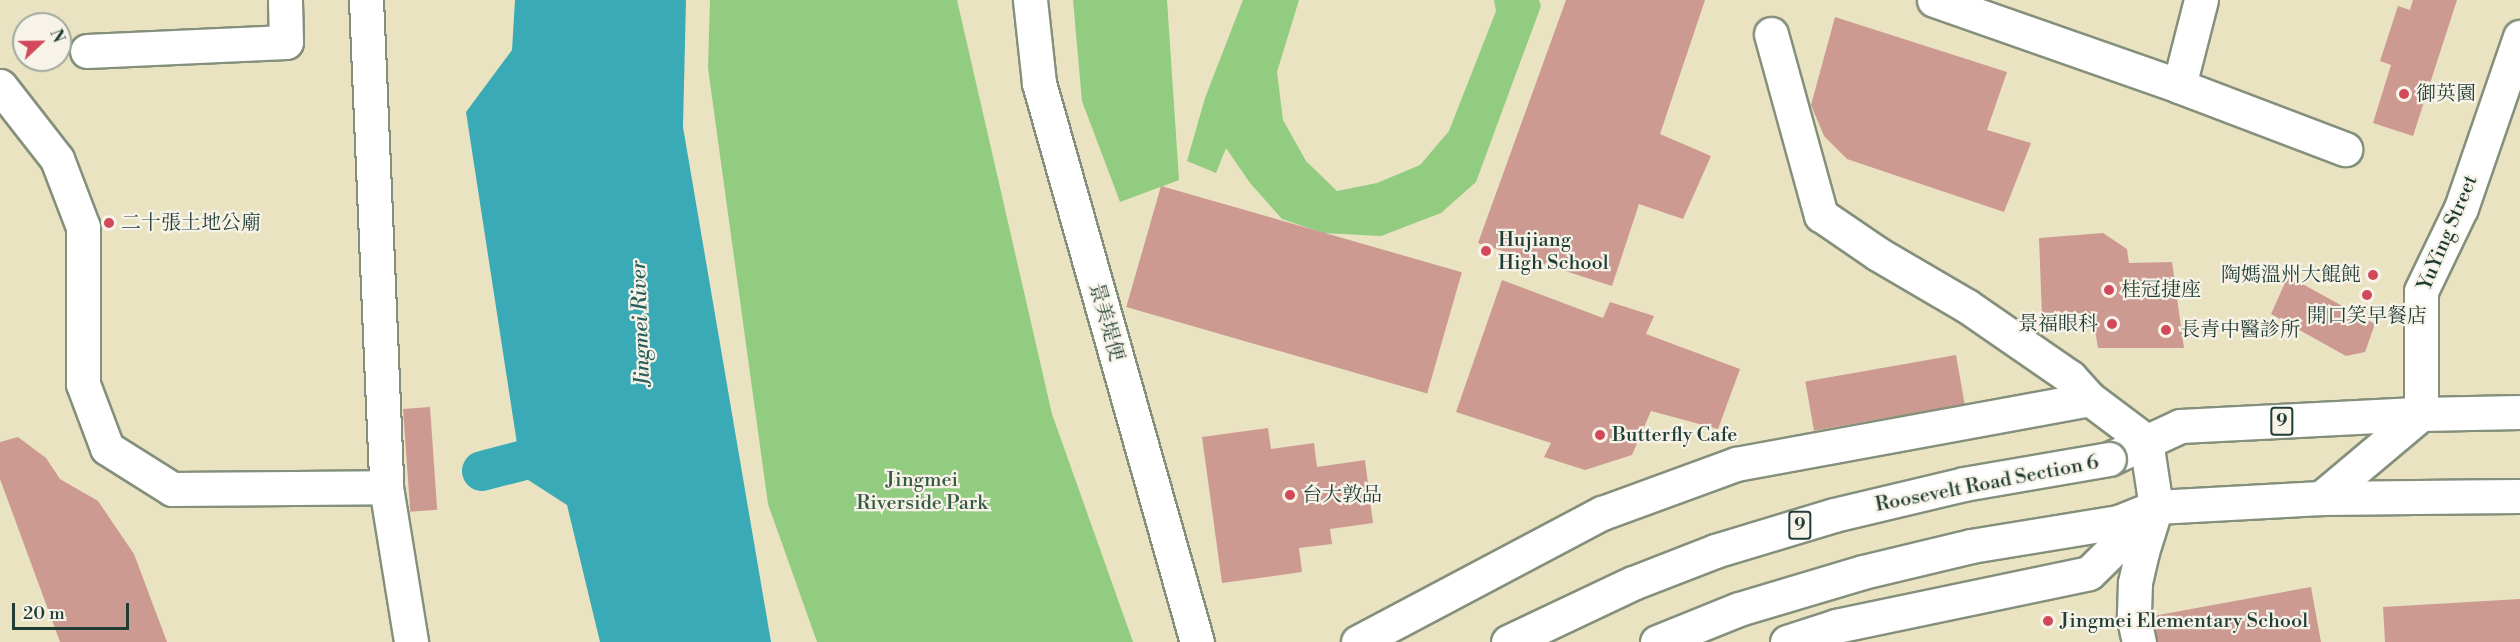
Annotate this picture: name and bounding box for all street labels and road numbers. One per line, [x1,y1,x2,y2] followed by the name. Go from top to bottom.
[2413,172,2483,294] street label: YuYing Street
[1083,280,1129,364] street label: 景美堤便
[2270,406,2294,436] road number: 9
[1873,451,2101,517] street label: Roosevelt Road Section 6
[1788,510,1812,540] road number: 9

